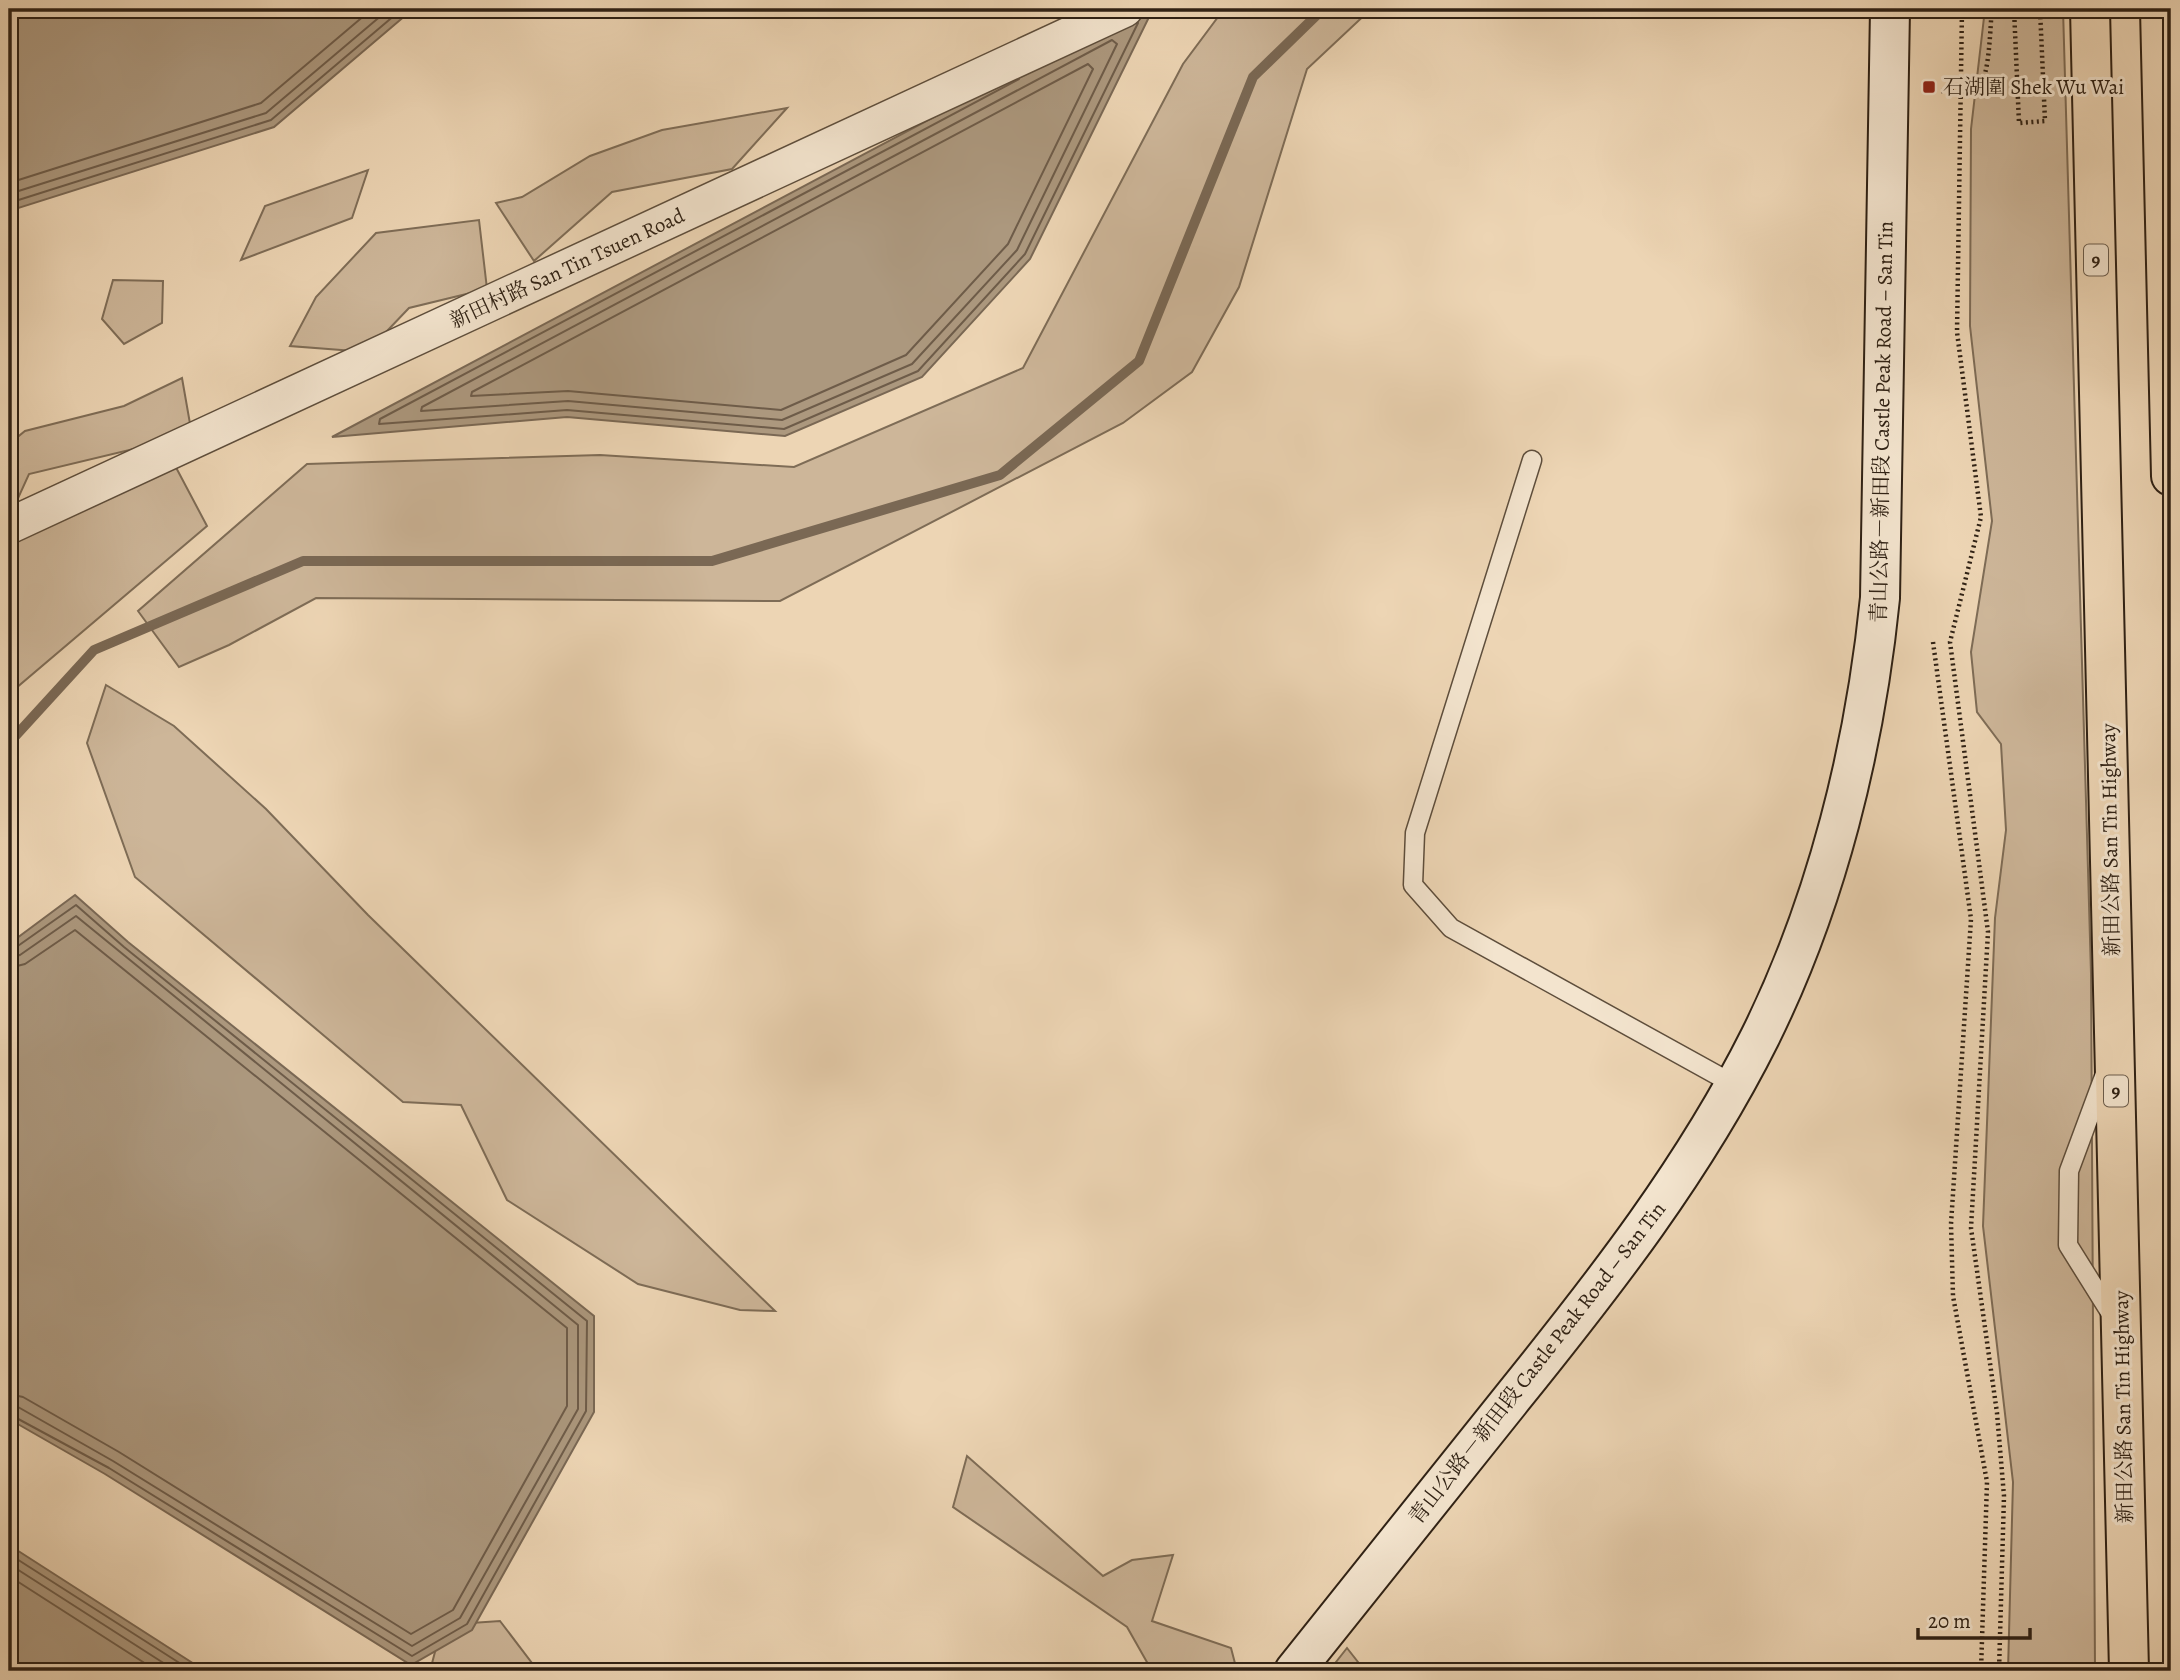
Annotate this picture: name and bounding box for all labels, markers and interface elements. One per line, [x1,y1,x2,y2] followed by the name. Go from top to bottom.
[1943,73,2124,101] place label: 石湖圍 Shek Wu Wai
[1921,79,1937,95] marker: 石湖圍 Shek Wu Wai
[445,201,690,335] street label: 新田村路 San Tin Tsuen Road
[1864,221,1900,623] street label: 青山公路－新田段 Castle Peak Road – San Tin
[2084,244,2108,276] road number: 9
[2094,723,2126,957] street label: 新田公路 San Tin Highway
[2104,1076,2128,1106] road number: 9
[1402,1196,1672,1530] street label: 青山公路－新田段 Castle Peak Road – San Tin
[2107,1290,2139,1524] street label: 新田公路 San Tin Highway
[1918,1596,2030,1640] scale bar
[1928,1607,1971,1635] text: 20 m

